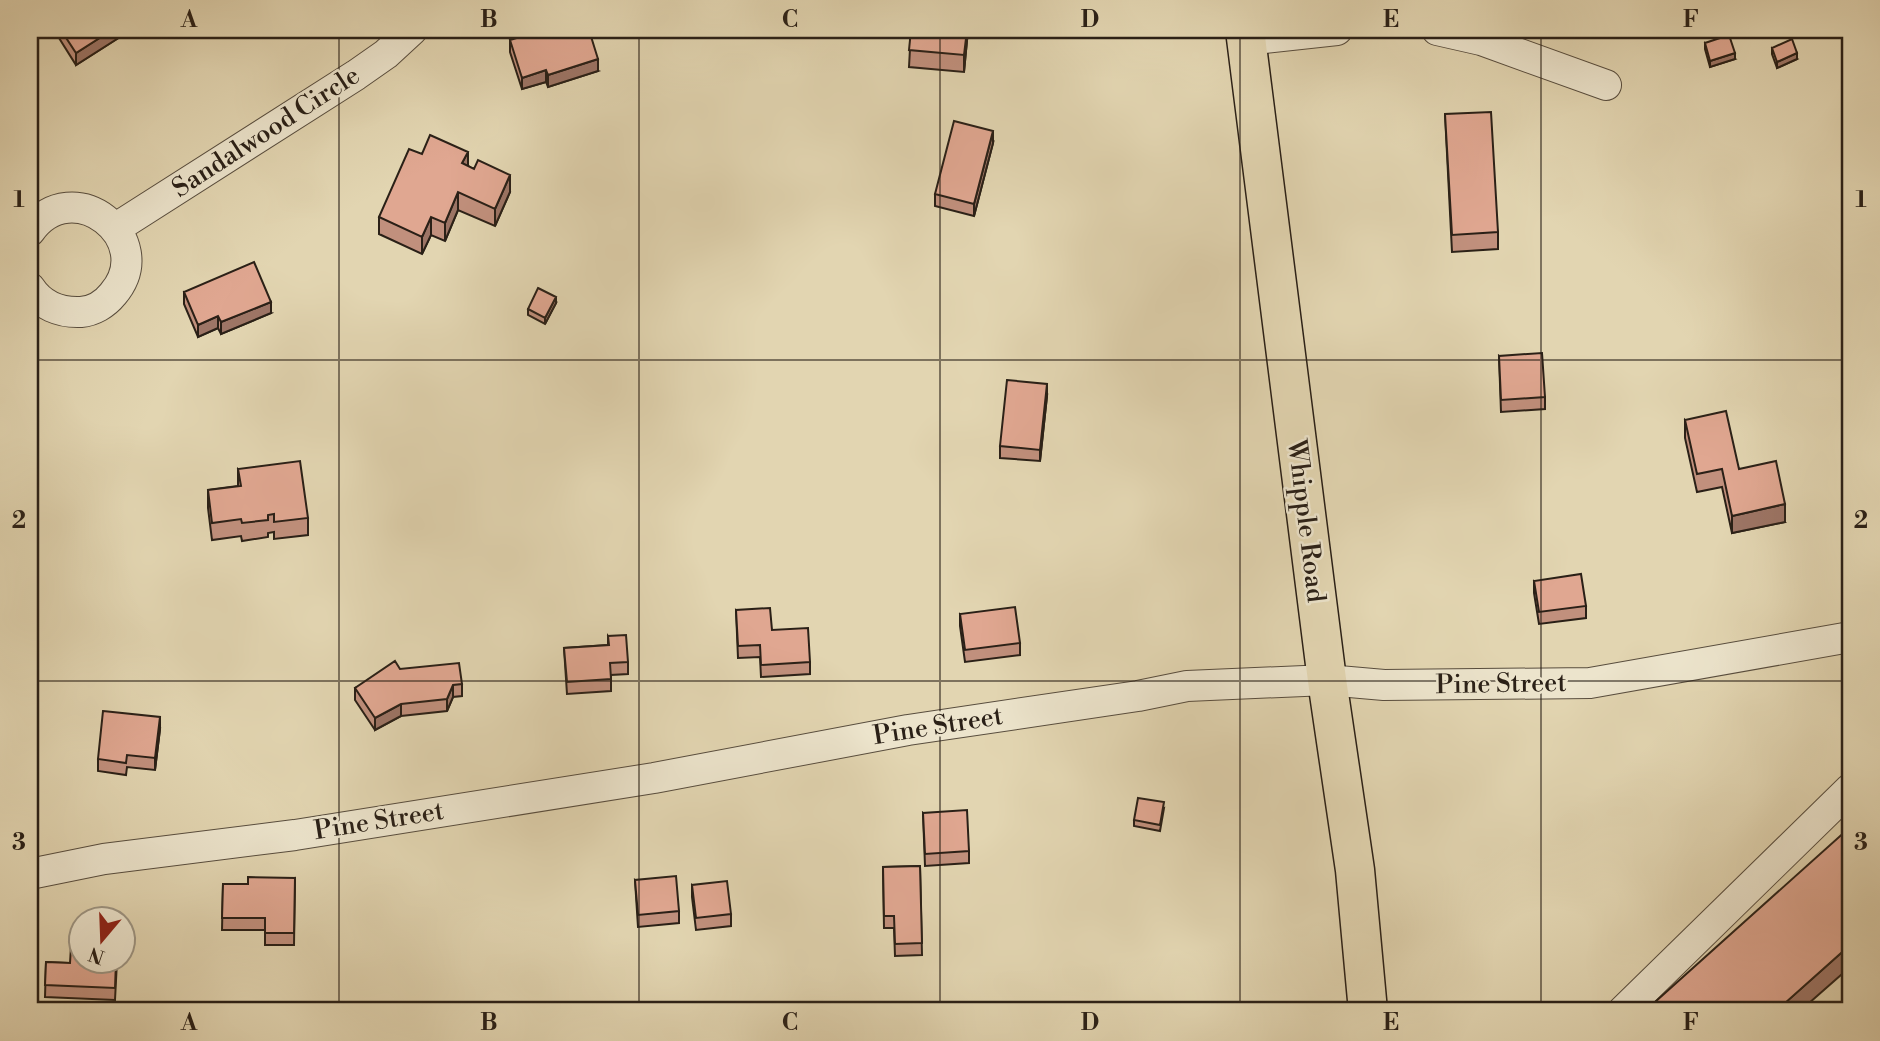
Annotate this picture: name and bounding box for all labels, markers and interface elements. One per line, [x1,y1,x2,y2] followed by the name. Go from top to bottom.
[180,6,198,34] text: A
[480,6,498,34] text: B
[782,6,798,34] text: C
[1081,6,1099,34] text: D
[1383,6,1399,34] text: E
[1683,6,1699,34] text: F
[166,59,366,205] street label: Sandalwood Circle
[13,186,25,214] text: 1
[1855,186,1867,214] text: 1
[1280,437,1332,605] street label: Whipple Road
[12,507,26,535] text: 2
[1854,507,1868,535] text: 2
[1435,667,1567,701] street label: Pine Street
[871,700,1005,752] street label: Pine Street
[312,795,446,847] street label: Pine Street
[12,829,26,857] text: 3
[1854,829,1868,857] text: 3
[66,904,136,974] north arrow
[86,941,108,969] text: N
[180,1009,198,1037] text: A
[480,1009,498,1037] text: B
[782,1009,798,1037] text: C
[1081,1009,1099,1037] text: D
[1383,1009,1399,1037] text: E
[1683,1009,1699,1037] text: F

